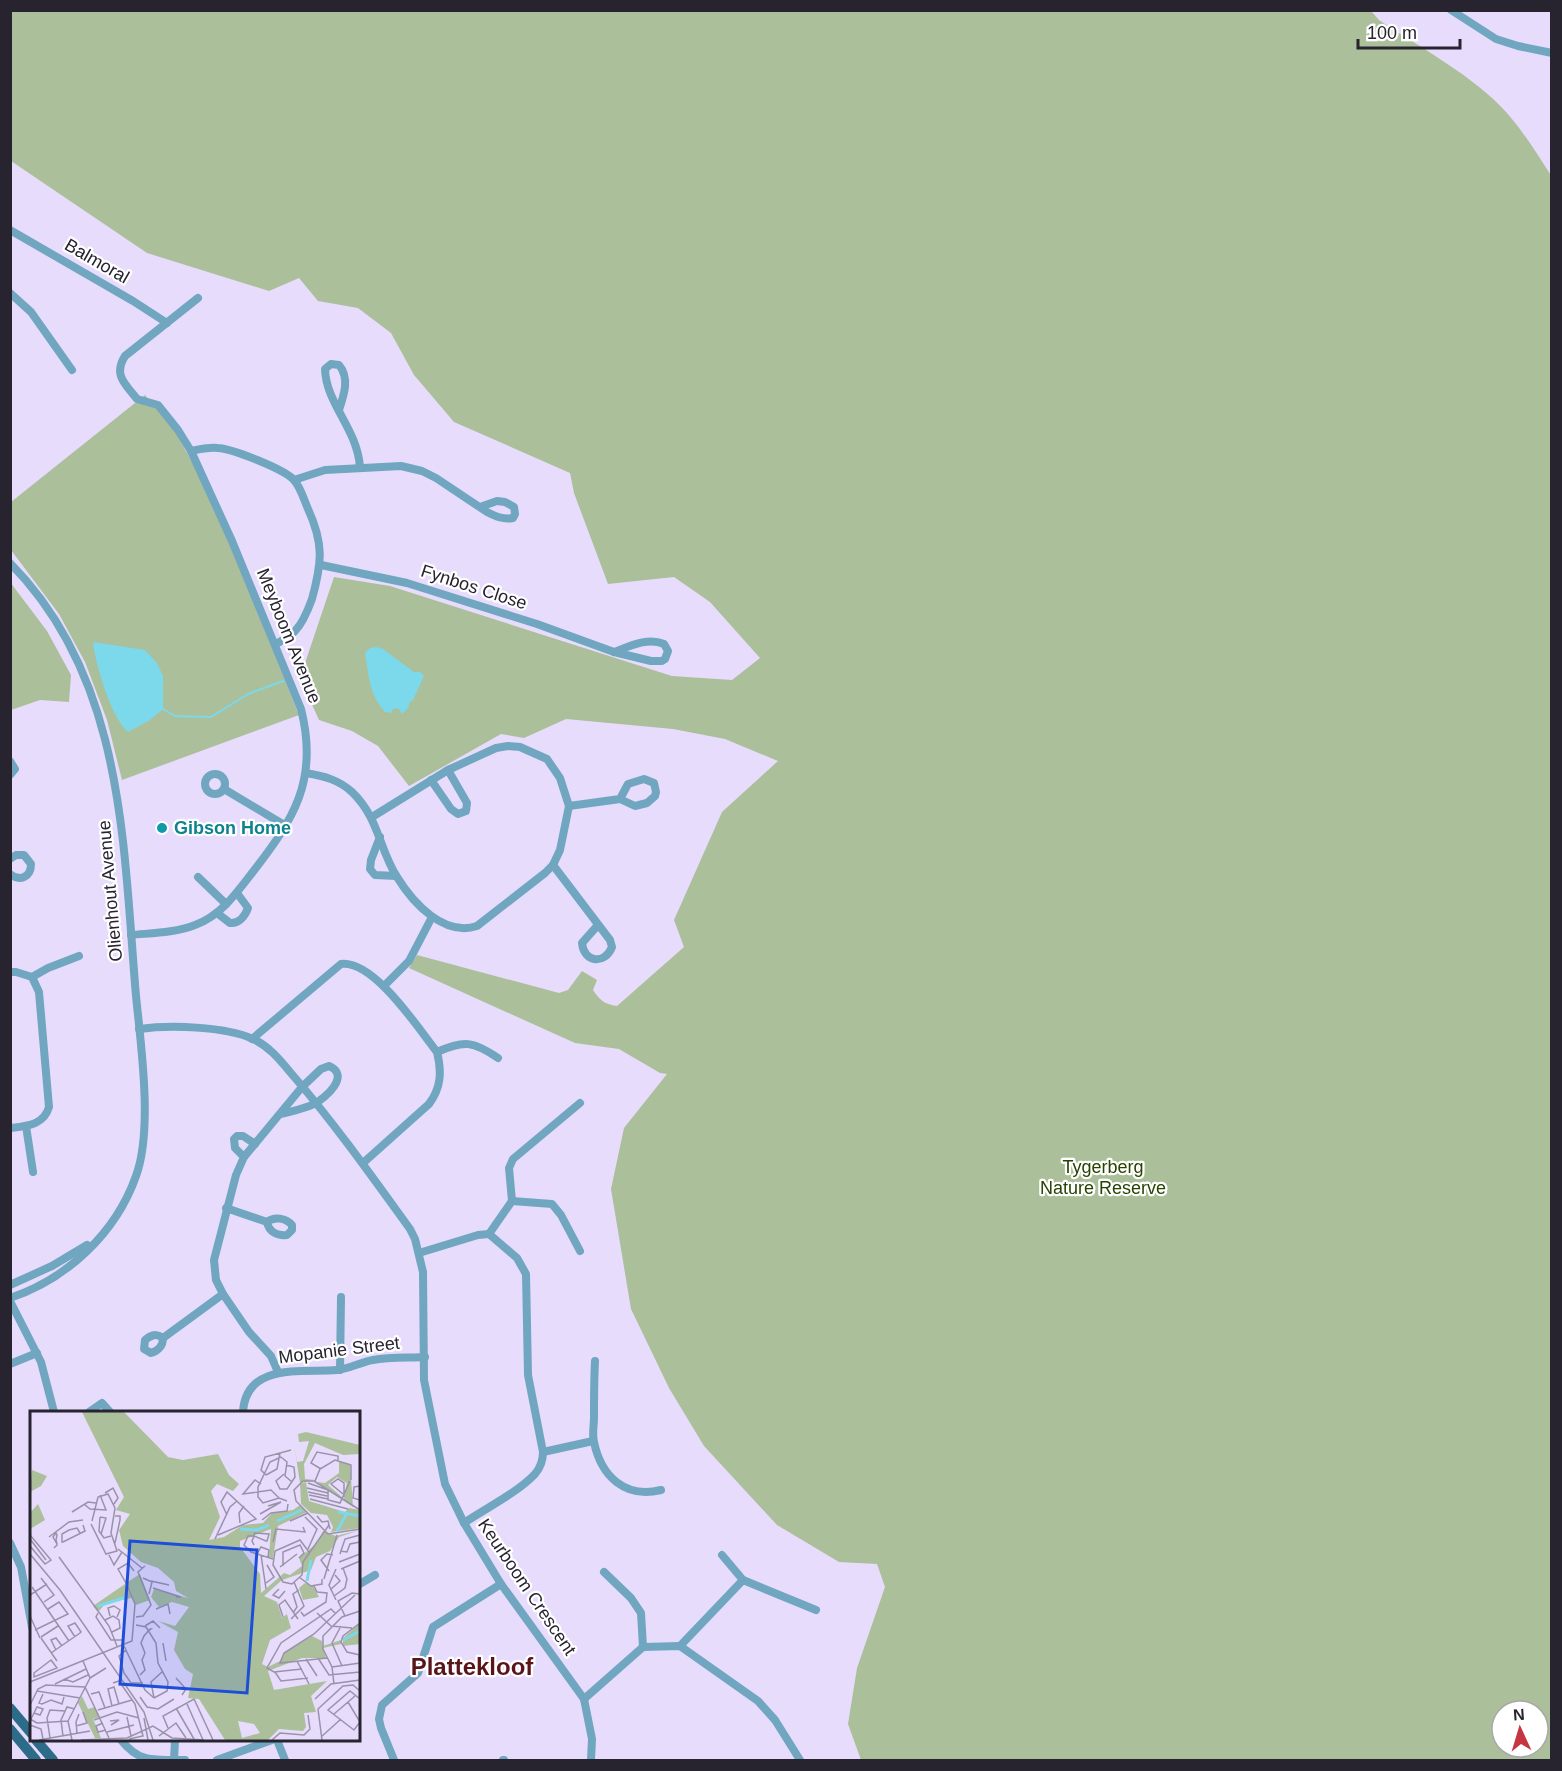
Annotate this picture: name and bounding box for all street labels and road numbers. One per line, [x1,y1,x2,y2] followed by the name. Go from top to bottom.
[61,235,133,287] street label: Balmoral
[419,560,529,614] street label: Fynbos Close
[253,566,325,706] street label: Meyboom Avenue
[94,819,126,963] street label: Olienhout Avenue
[277,1333,401,1367] street label: Mopanie Street
[474,1515,580,1659] street label: Keurboom Crescent

